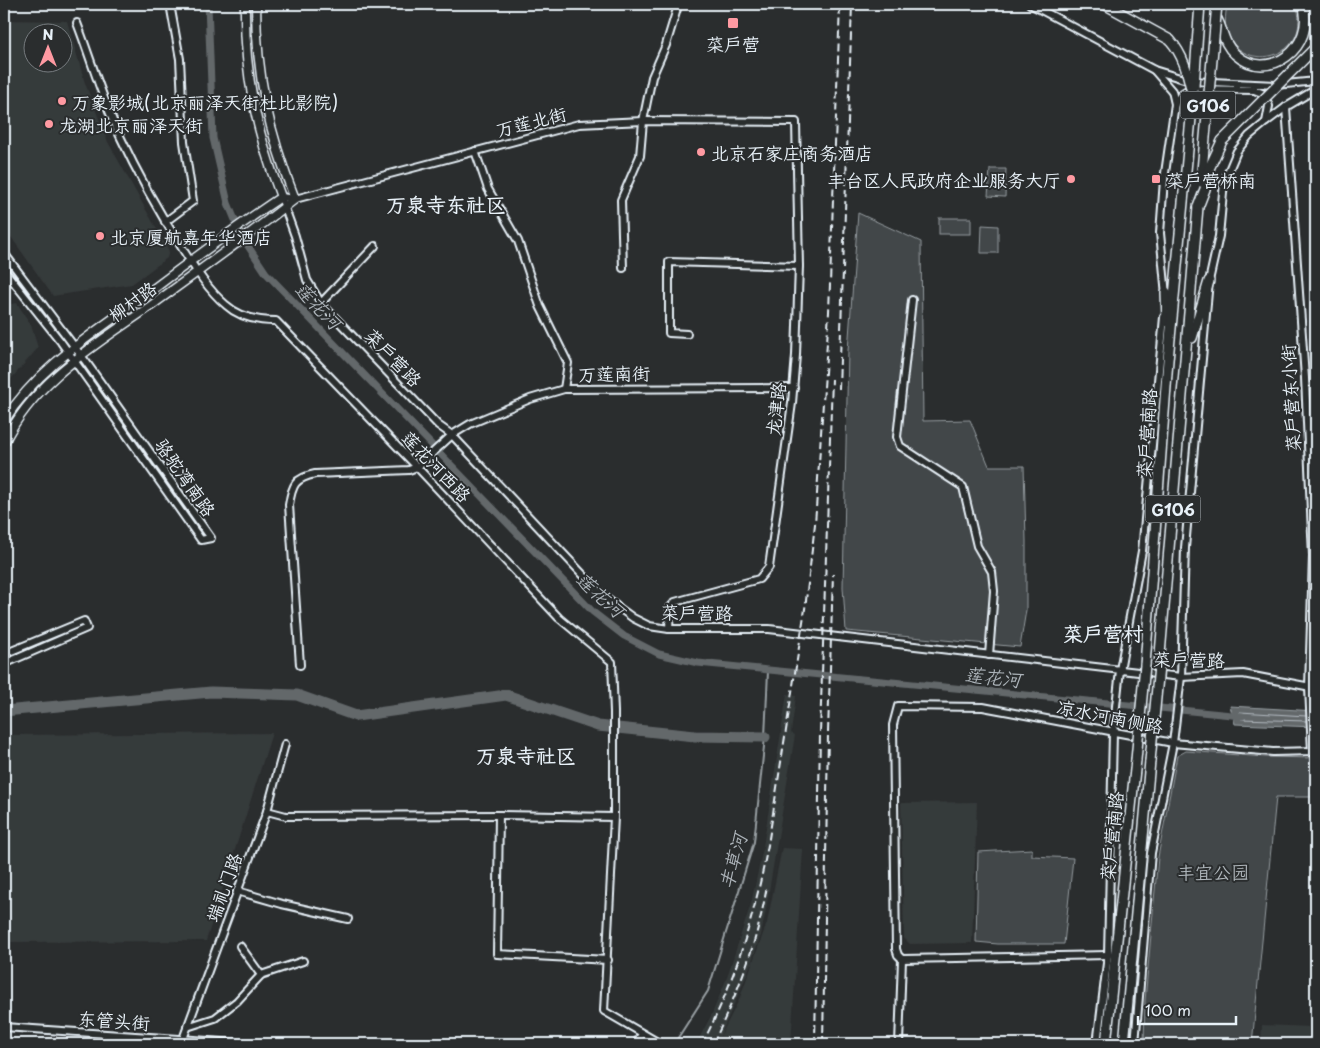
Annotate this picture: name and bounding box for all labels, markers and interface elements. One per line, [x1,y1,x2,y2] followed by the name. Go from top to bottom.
[726,16,740,30] marker: 菜户营
[22,22,72,72] north arrow
[42,24,54,45] text: N
[706,30,760,57] place label: 菜户营
[72,88,338,115] place label: 万象影城(北京丽泽天街杜比影院)
[1180,92,1236,118] road number: G106
[56,95,68,107] marker: 万象影城(北京丽泽天街杜比影院)
[493,99,569,143] street label: 万莲北街
[59,111,203,138] place label: 龙湖北京丽泽天街
[43,118,55,130] marker: 龙湖北京丽泽天街
[711,139,873,166] place label: 北京石家庄商务酒店
[695,146,707,158] marker: 北京石家庄商务酒店
[827,166,1061,193] place label: 丰台区人民政府企业服务大厅
[1166,166,1256,193] place label: 菜户营桥南
[1065,173,1077,185] marker: 丰台区人民政府企业服务大厅
[1150,173,1162,185] marker: 菜户营桥南
[386,189,506,219] district label: 万泉寺东社区
[110,223,272,250] place label: 北京厦航嘉年华酒店
[94,230,106,242] marker: 北京厦航嘉年华酒店
[102,274,162,328] street label: 柳村路
[289,275,351,337] water label: 莲花河
[359,322,429,392] street label: 菜户营路
[1274,343,1306,453] street label: 菜户营东小街
[578,359,650,387] street label: 万莲南街
[758,381,792,437] street label: 龙津路
[1129,387,1163,479] street label: 菜户营南路
[396,424,478,508] street label: 莲花河西路
[149,432,223,522] street label: 骆驼湾南路
[1146,496,1200,522] road number: G106
[570,565,634,625] water label: 莲花河
[661,598,733,626] street label: 菜户营路
[1063,618,1143,648] district label: 菜户营村
[1153,645,1225,673] street label: 菜户营路
[963,659,1026,693] water label: 莲花河
[1054,692,1166,740] street label: 凉水河南侧路
[476,740,576,770] district label: 万泉寺社区
[1093,790,1129,882] street label: 菜户营南路
[711,827,754,892] water label: 丰草河
[198,849,248,925] street label: 端礼门路
[1177,858,1249,885] park label: 丰宜公园
[1138,993,1235,1025] scale bar
[1145,998,1191,1021] text: 100 m
[77,1004,151,1036] street label: 东管头街

